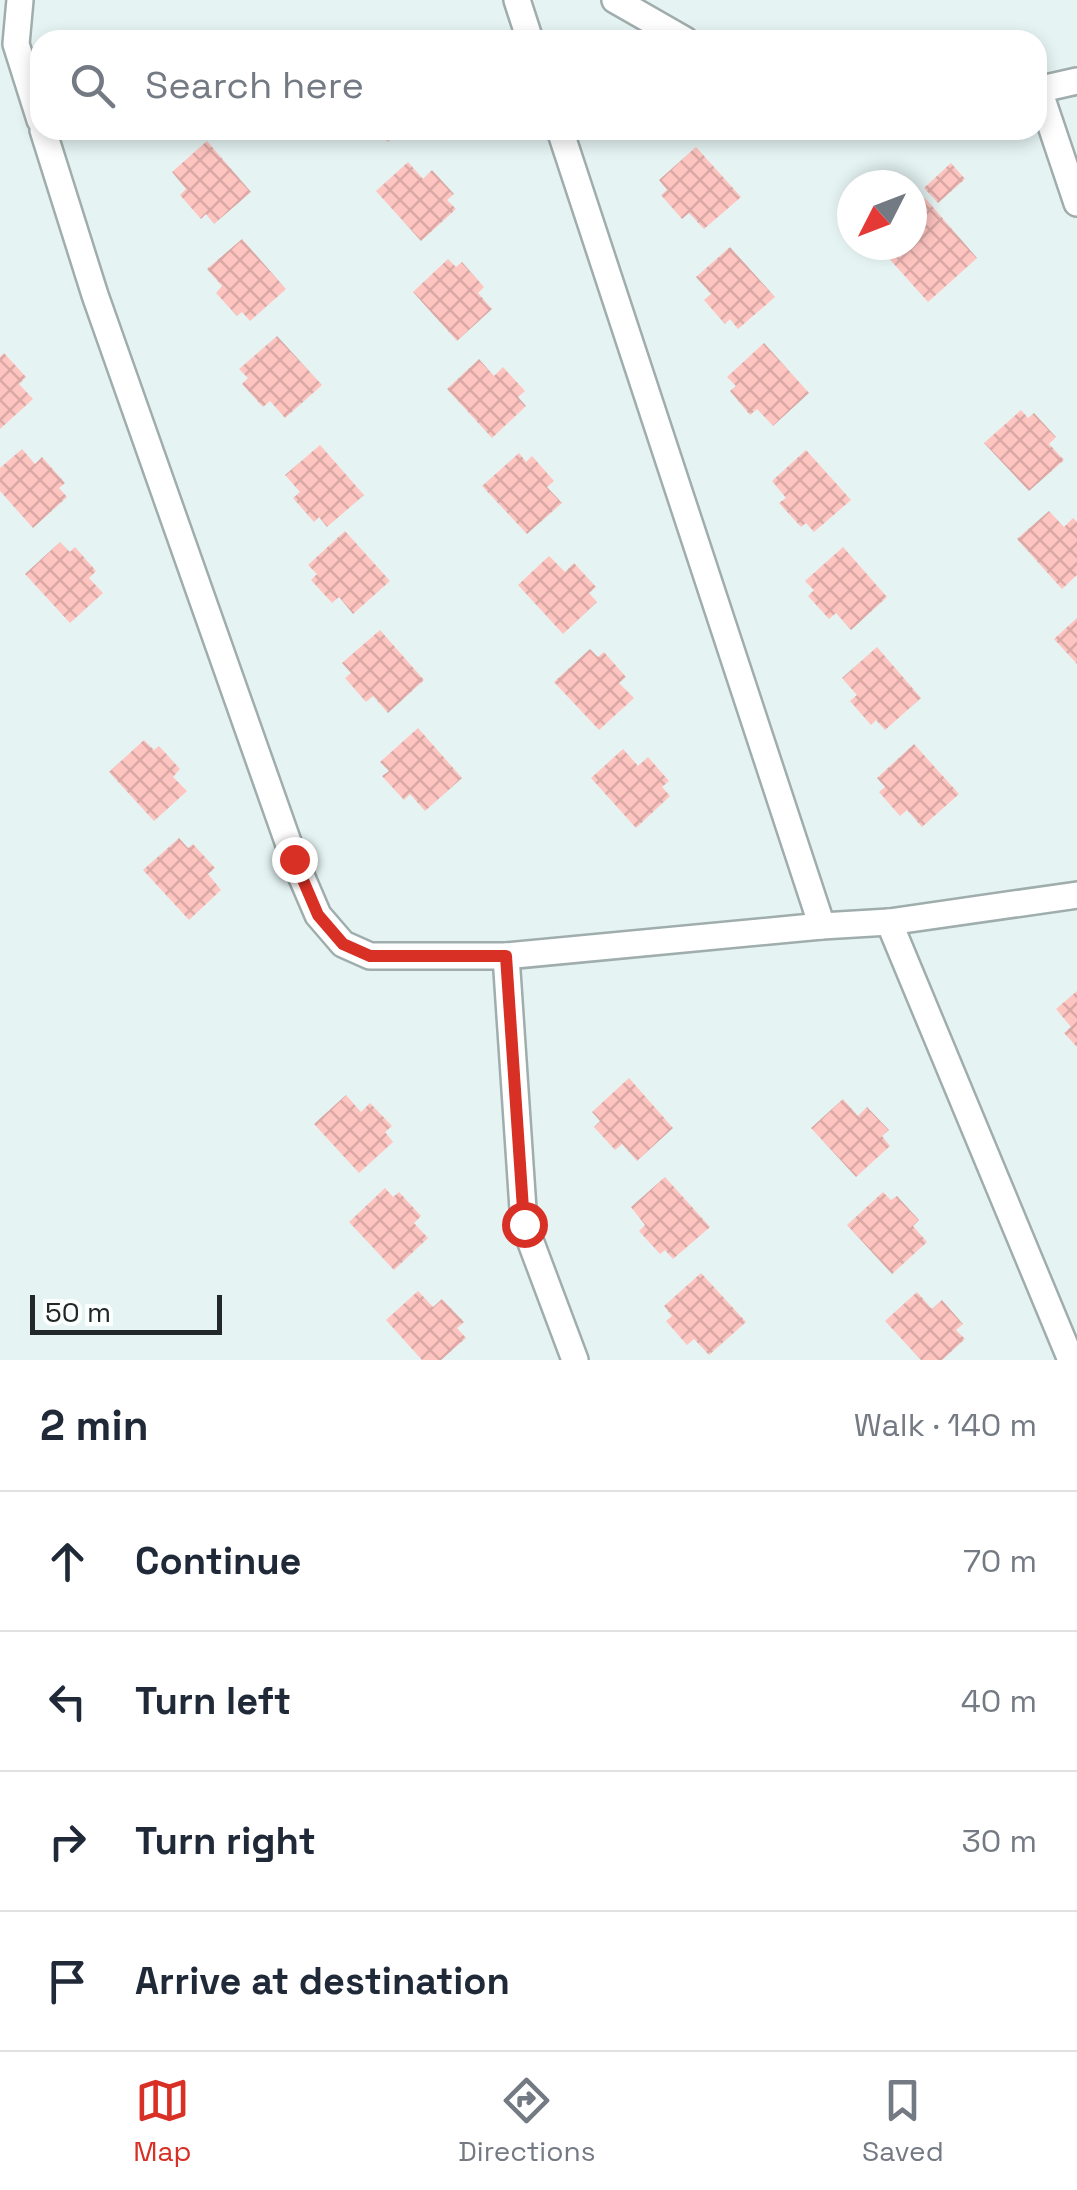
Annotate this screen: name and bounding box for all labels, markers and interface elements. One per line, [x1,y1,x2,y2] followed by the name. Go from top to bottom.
[30,30,1047,140] search box
[65,58,120,113] icon: search
[145,61,364,109] text: Search here
[837,170,927,260] north arrow
[272,837,318,883] route end
[502,1202,548,1248] route start
[30,1290,222,1334] scale bar
[45,1294,111,1330] text: 50 m
[40,1399,149,1452] text: 2 min
[854,1405,1037,1445] text: Walk · 140 m
[40,1534,95,1589] icon: ahead
[135,1537,301,1585] text: Continue
[963,1541,1037,1581] text: 70 m
[40,1674,95,1729] icon: left
[135,1677,291,1725] text: Turn left
[961,1681,1037,1721] text: 40 m
[40,1814,95,1869] icon: right
[135,1817,316,1865] text: Turn right
[961,1821,1037,1861] text: 30 m
[40,1954,95,2009] icon: arrive
[135,1957,510,2005] text: Arrive at destination
[133,2073,192,2169] tab: Map
[458,2073,595,2169] tab: Directions
[862,2073,944,2169] tab: Saved

